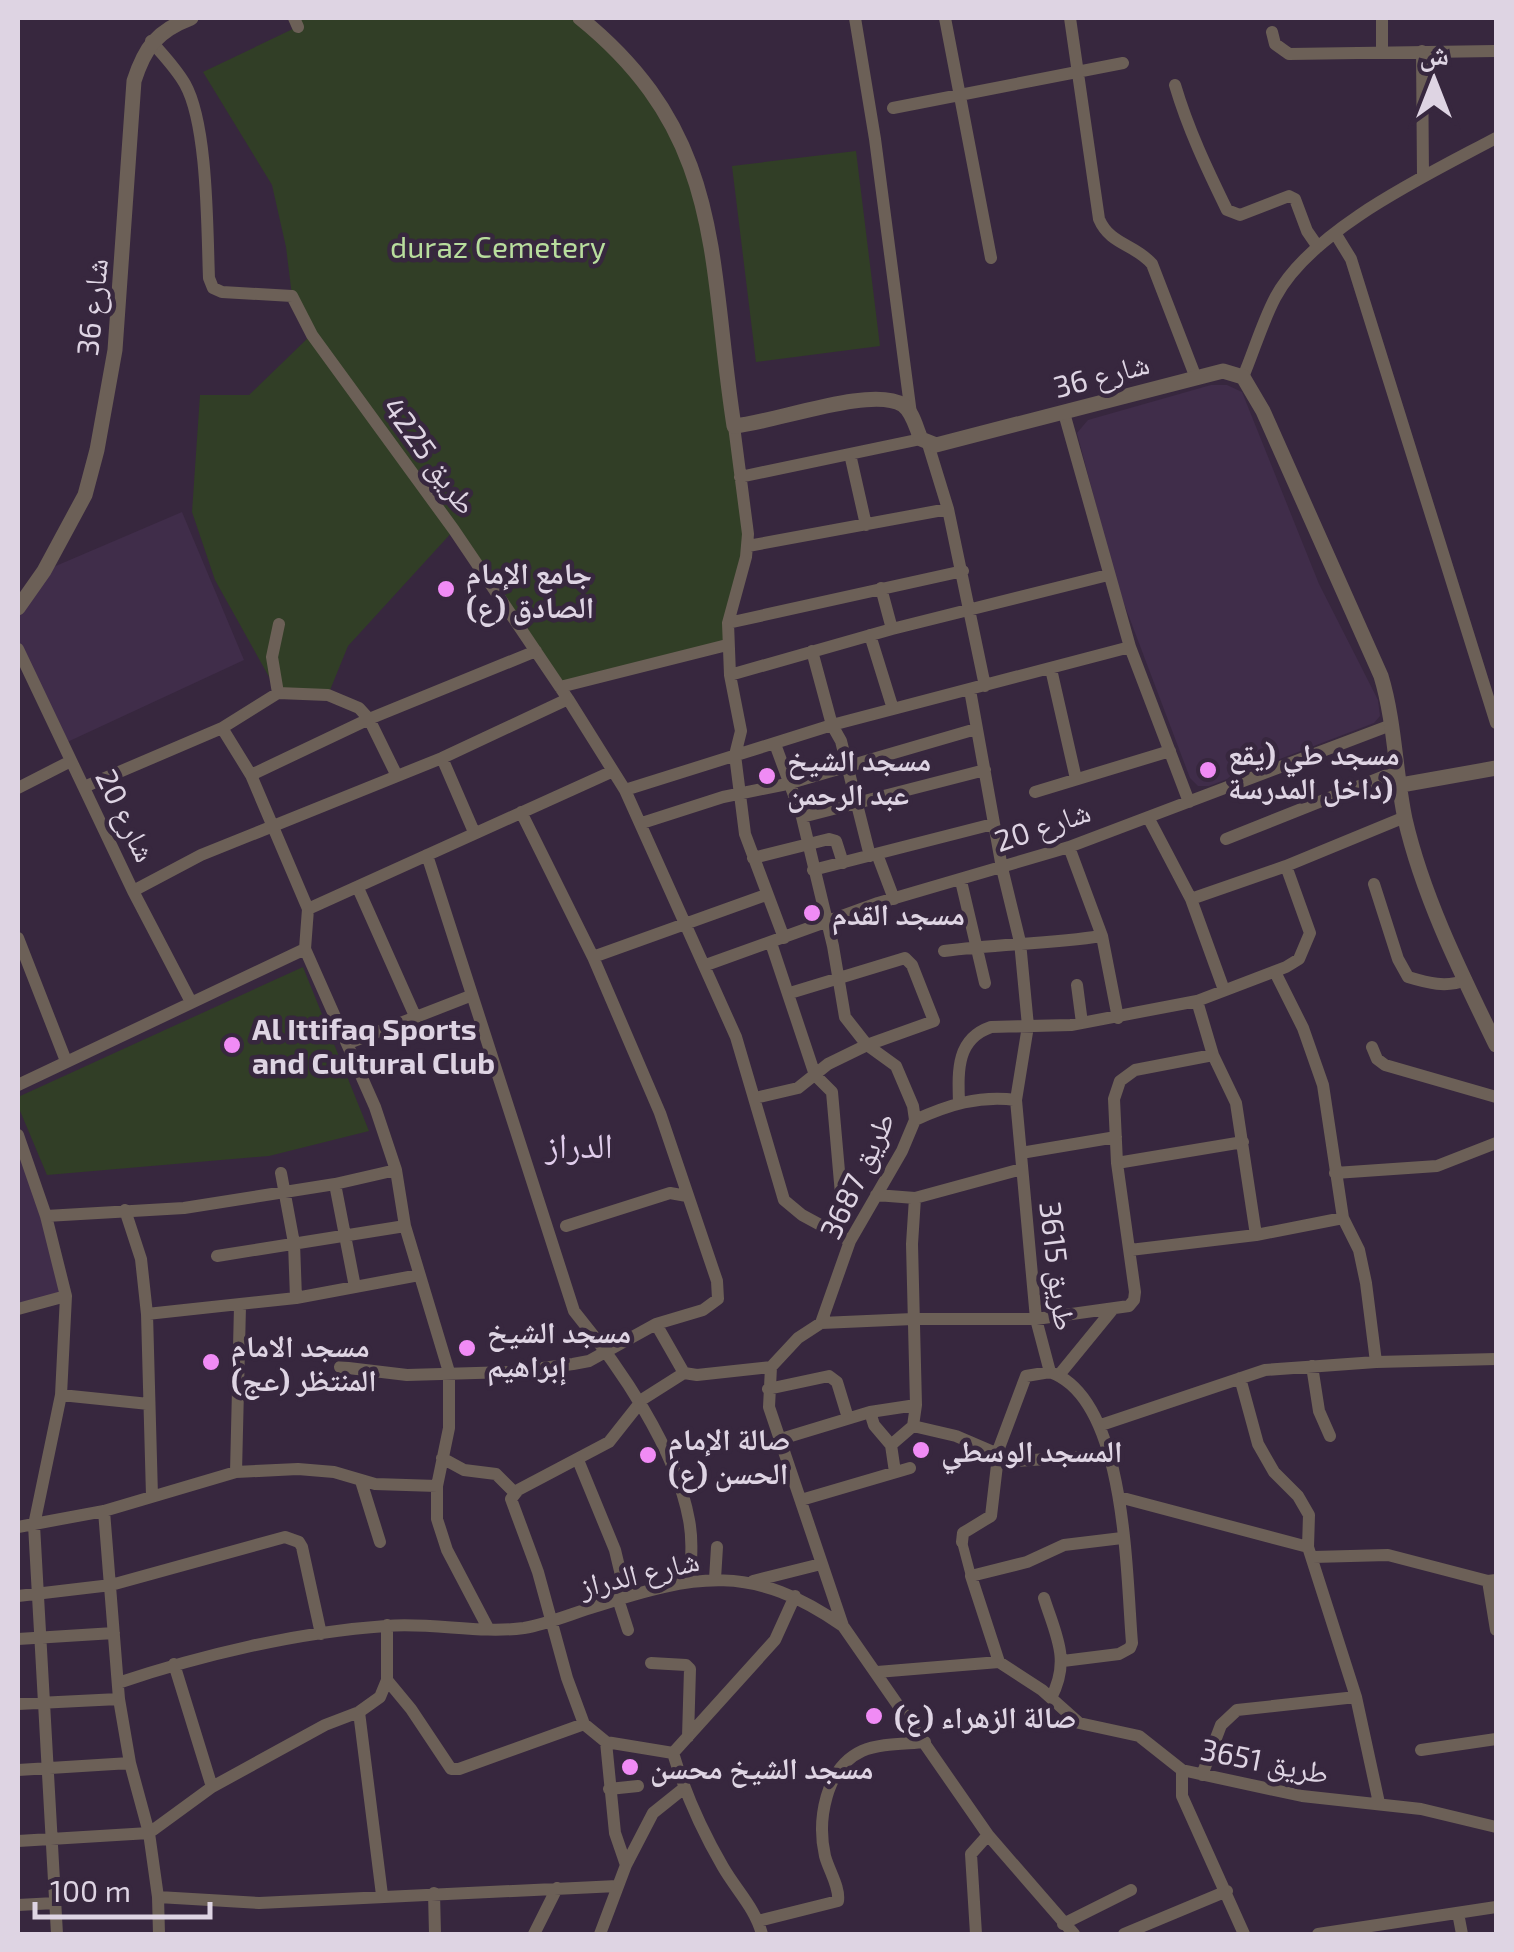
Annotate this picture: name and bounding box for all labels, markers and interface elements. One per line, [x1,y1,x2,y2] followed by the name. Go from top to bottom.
[1384,30,1484,130] north arrow
[1419,37,1449,72] text: ش
[390,228,606,264] park label: duraz Cemetery
[68,257,117,358] street label: شارع 36
[1049,344,1154,407] street label: شارع 36
[375,389,486,522] street label: طريق 4225
[466,554,594,627] place label: جامع الإمام الصادق (ع)
[435,578,457,600] marker: جامع الإمام الصادق (ع)
[1228,735,1400,807] place label: مسجد طي (يقع داخل المدرسة)
[787,741,931,813] place label: مسجد الشيخ عبد الرحمن
[1197,759,1219,781] marker: مسجد طي (يقع داخل المدرسة)
[86,763,165,869] street label: شارع 20
[756,765,778,787] marker: مسجد الشيخ عبد الرحمن
[989,792,1095,861] street label: شارع 20
[832,895,965,936] place label: مسجد القدم
[801,902,823,924] marker: مسجد القدم
[252,1010,495,1080] place label: Al Ittifaq Sports and Cultural Club
[221,1034,243,1056] marker: Al Ittifaq Sports and Cultural Club
[811,1106,903,1245] street label: طريق 3687
[544,1123,613,1165] district label: الدراز
[1031,1199,1085,1333] street label: طريق 3615
[487,1313,631,1387] place label: مسجد الشيخ إبراهيم
[231,1327,377,1400] place label: مسجد الامام المنتظر (عج)
[456,1337,478,1359] marker: مسجد الشيخ إبراهيم
[200,1351,222,1373] marker: مسجد الامام المنتظر (عج)
[668,1420,790,1493] place label: صالة الإمام الحسن (ع)
[941,1432,1123,1475] place label: المسجد الوسطي
[910,1439,932,1461] marker: المسجد الوسطي
[637,1444,659,1466] marker: صالة الإمام الحسن (ع)
[575,1541,703,1606] street label: شارع الدراز
[894,1698,1076,1737] place label: (ع) صالة الزهراء
[863,1705,885,1727] marker: (ع) صالة الزهراء
[1197,1730,1332,1792] street label: طريق 3651
[650,1749,874,1788] place label: مسجد الشيخ محسن
[619,1756,641,1778] marker: مسجد الشيخ محسن
[35,1857,210,1919] scale bar
[50,1872,131,1908] text: 100 m

